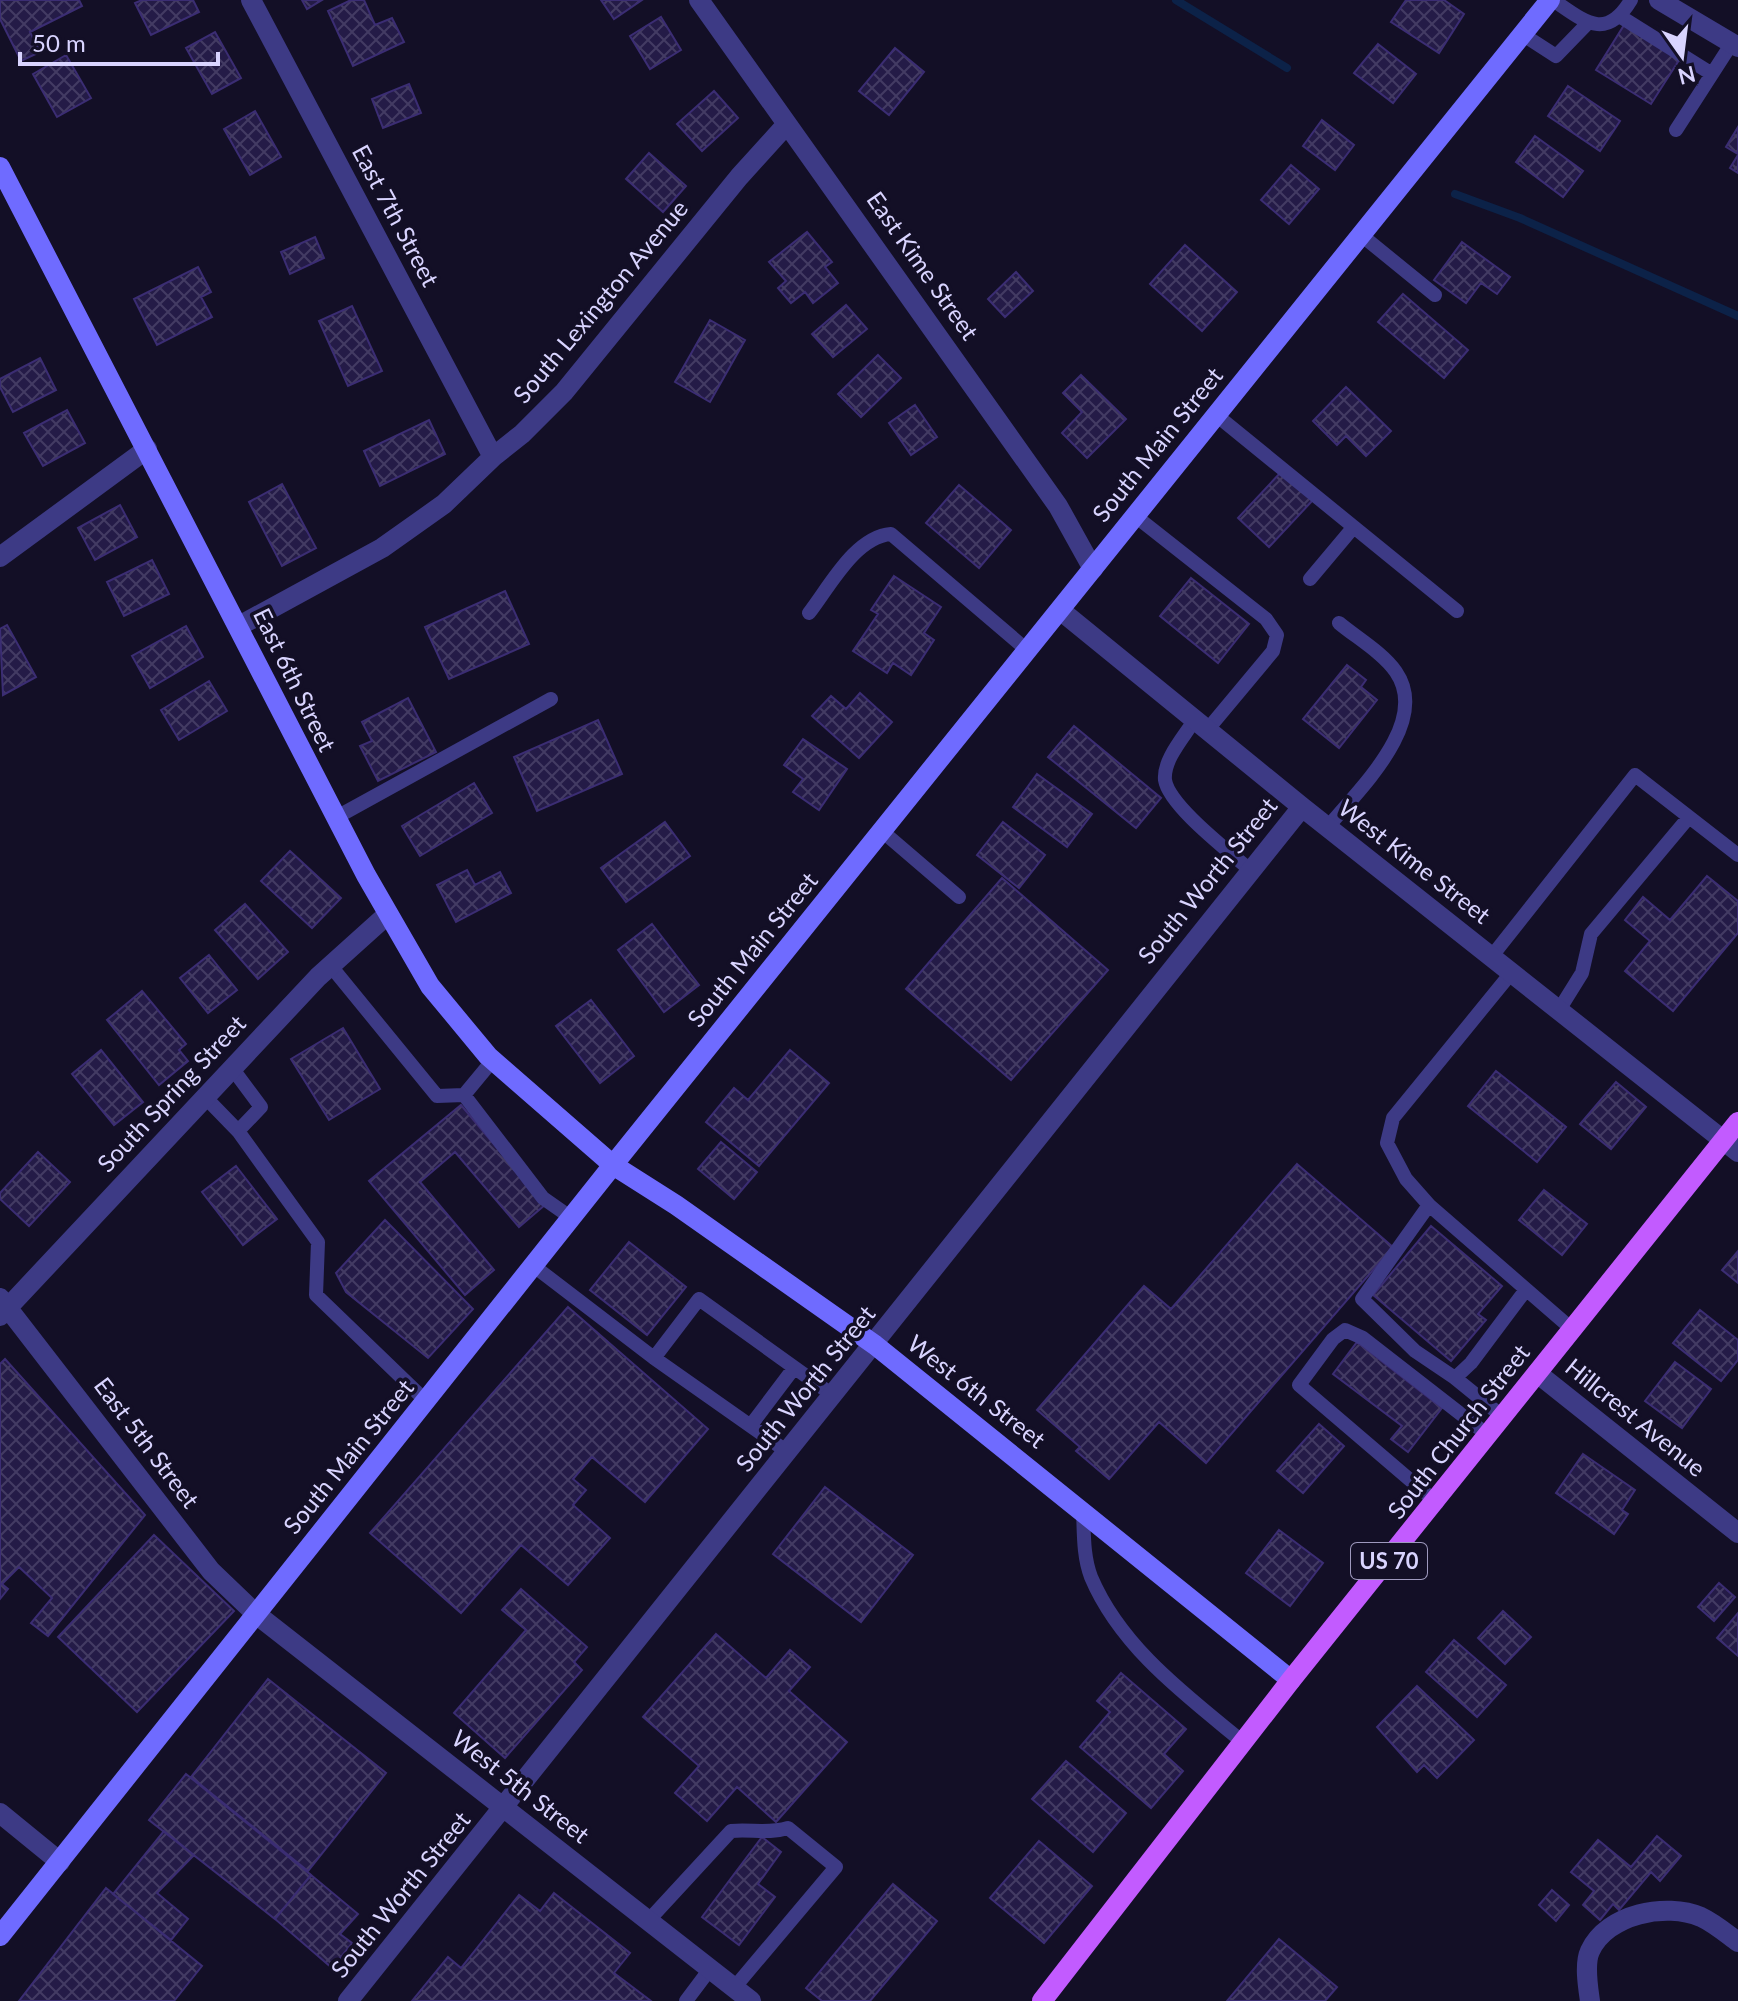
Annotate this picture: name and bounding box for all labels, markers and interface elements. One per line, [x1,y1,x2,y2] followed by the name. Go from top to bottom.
[20,16,218,66] scale bar
[1642,16,1722,96] north arrow
[32,28,86,57] text: 50 m
[1675,61,1698,91] text: N
[347,140,446,291] street label: East 7th Street
[861,185,985,345] street label: East Kime Street
[506,194,693,408] street label: South Lexington Avenue
[1086,361,1228,527] street label: South Main Street
[248,603,343,756] street label: East 6th Street
[1131,791,1283,969] street label: South Worth Street
[1333,793,1497,929] street label: West Kime Street
[681,866,823,1032] street label: South Main Street
[91,1008,251,1177] street label: South Spring Street
[729,1299,881,1477] street label: South Worth Street
[902,1328,1052,1454] street label: West 6th Street
[1381,1338,1535,1524] street label: South Church Street
[1560,1352,1712,1482] street label: Hillcrest Avenue
[89,1371,206,1513] street label: East 5th Street
[277,1373,419,1539] street label: South Main Street
[1351,1543,1427,1579] road number: US 70
[446,1723,596,1849] street label: West 5th Street
[324,1805,476,1983] street label: South Worth Street

